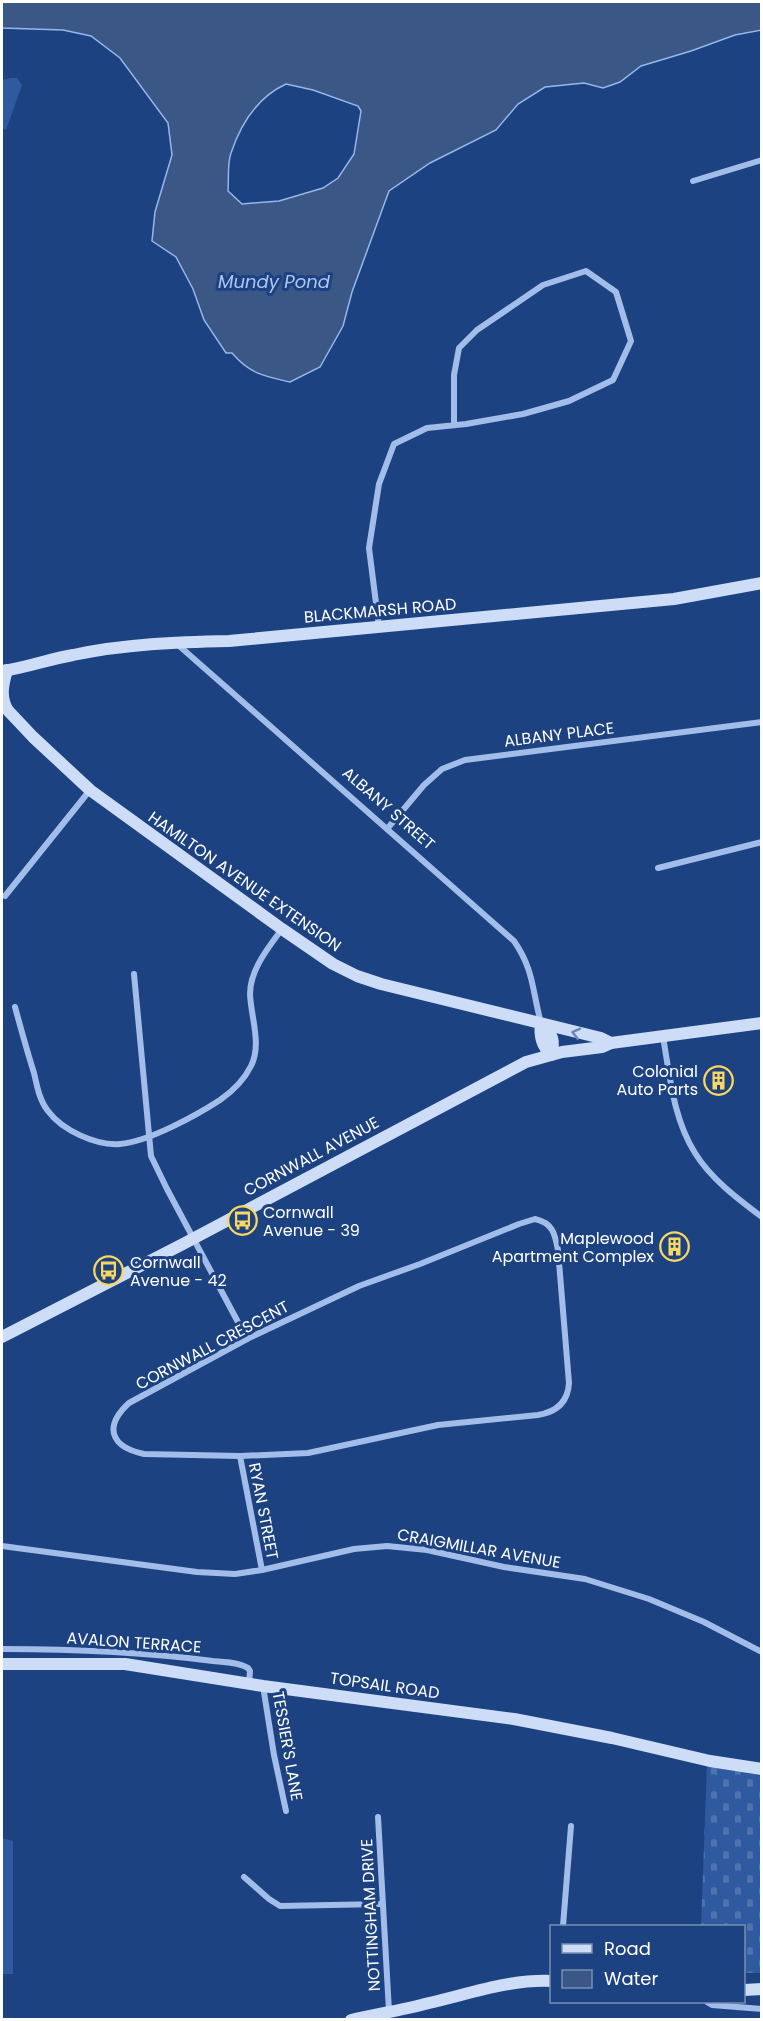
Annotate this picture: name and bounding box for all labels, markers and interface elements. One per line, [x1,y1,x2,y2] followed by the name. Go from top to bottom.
[218,269,331,294] water label: Mundy Pond
[303,592,457,629] street label: BLACKMARSH ROAD
[503,716,615,753] street label: ALBANY PLACE
[337,762,440,855] street label: ALBANY STREET
[144,806,346,957] street label: HAMILTON AVENUE EXTENSION
[572,1027,582,1040] one-way arrow
[616,1060,698,1101] place label: Colonial Auto Parts
[703,1064,735,1096] building icon: Colonial Auto Parts
[239,1111,383,1202] street label: CORNWALL AVENUE
[263,1201,360,1242] place label: Cornwall Avenue - 39
[226,1205,258,1237] bus stop icon: Cornwall Avenue - 39
[492,1227,654,1268] place label: Maplewood Apartment Complex
[659,1231,691,1263] building icon: Maplewood Apartment Complex
[130,1251,227,1292] place label: Cornwall Avenue - 42
[93,1255,125,1287] bus stop icon: Cornwall Avenue - 42
[132,1295,293,1396] street label: CORNWALL CRESCENT
[243,1461,284,1562] street label: RYAN STREET
[395,1523,562,1574] street label: CRAIGMILLAR AVENUE
[66,1626,202,1659] street label: AVALON TERRACE
[329,1666,441,1705] street label: TOPSAIL ROAD
[267,1689,308,1803] street label: TESSIER'S LANE
[355,1838,386,1992] street label: NOTTINGHAM DRIVE
[550,1925,745,2003] legend
[604,1936,651,1961] text: Road
[604,1966,658,1991] text: Water

